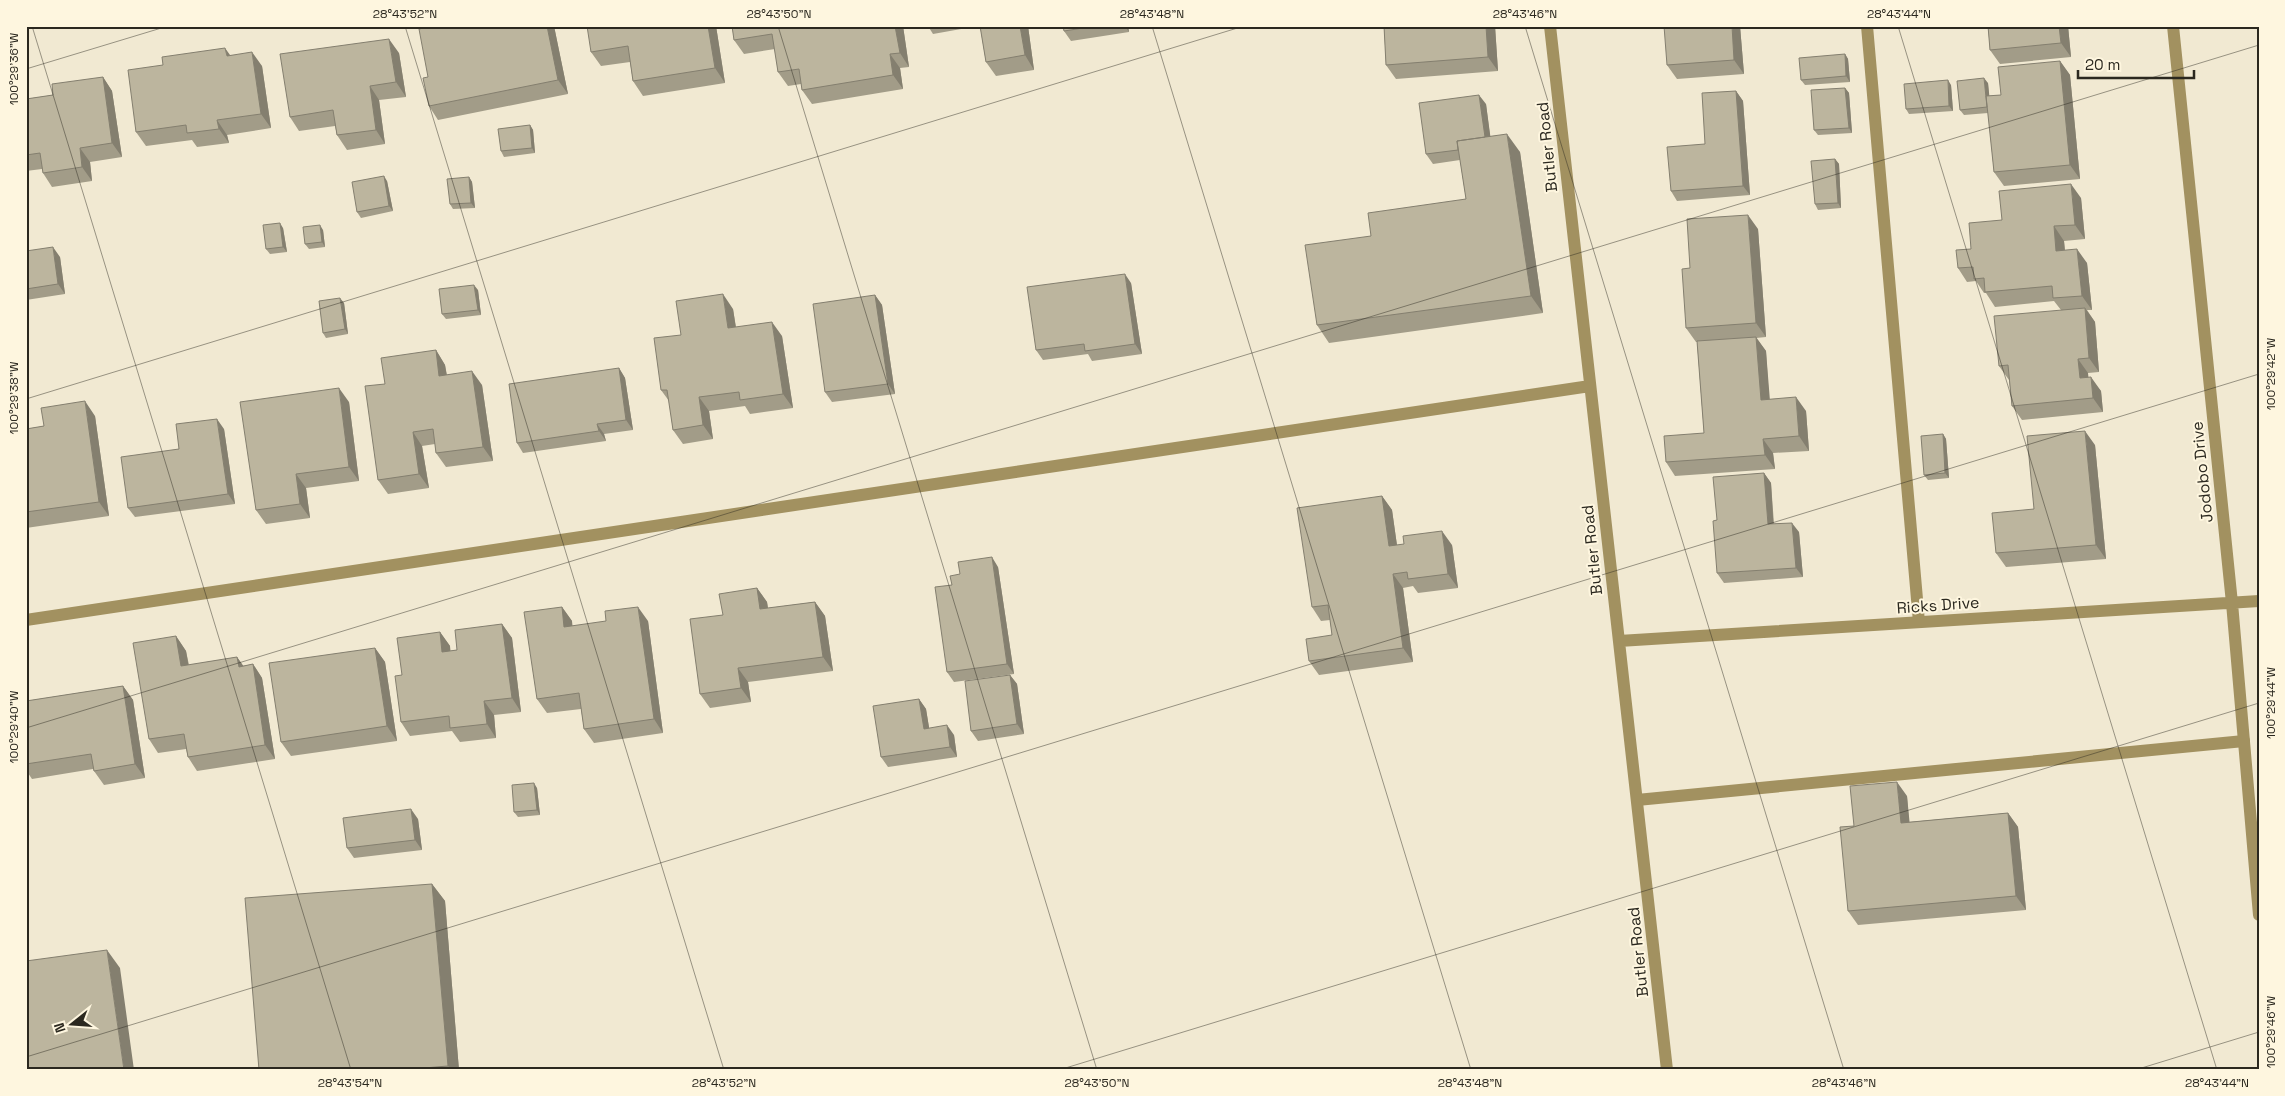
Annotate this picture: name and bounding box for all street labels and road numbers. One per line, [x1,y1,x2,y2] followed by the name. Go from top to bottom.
[1532,101,1562,193] street label: Butler Road
[2186,420,2218,524] street label: Jodobo Drive
[1577,504,1607,596] street label: Butler Road
[1896,592,1980,618] street label: Ricks Drive
[1623,906,1653,998] street label: Butler Road

